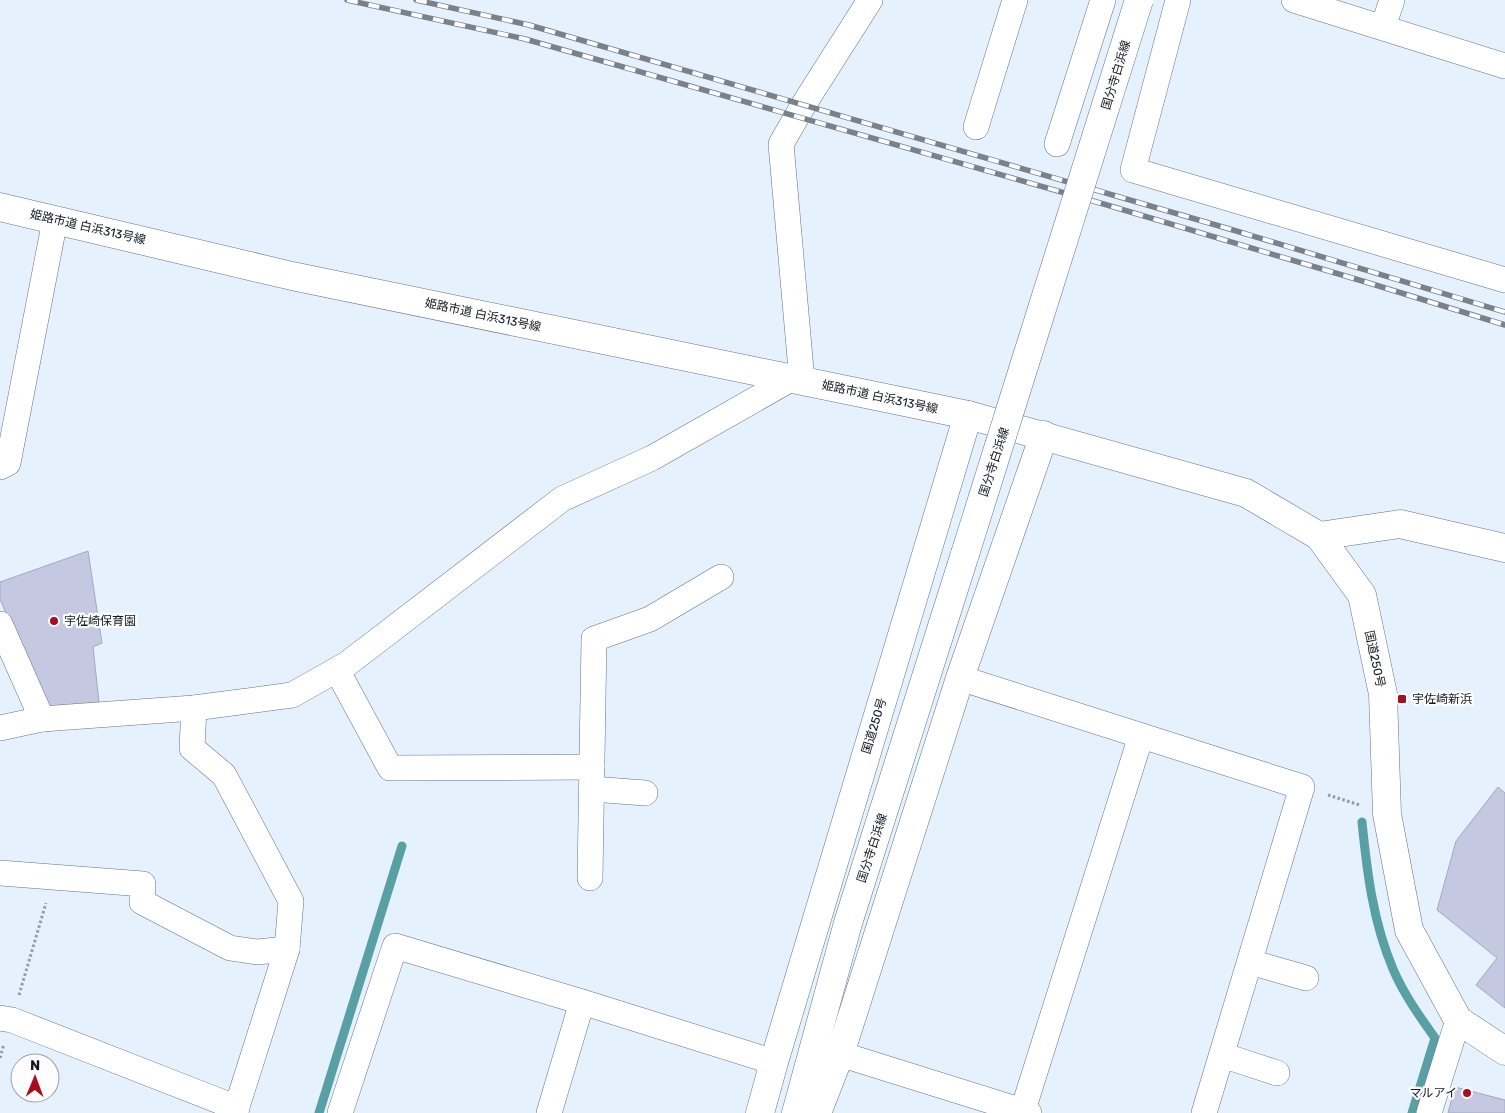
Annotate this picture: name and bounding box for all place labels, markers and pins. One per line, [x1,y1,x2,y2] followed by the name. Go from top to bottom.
[64,614,136,628] place label: 宇佐崎保育園
[48,615,60,627] marker: 宇佐崎保育園
[1412,692,1472,706] place label: 宇佐崎新浜
[1396,693,1408,705] marker: 宇佐崎新浜
[1410,1086,1457,1100] place label: マルアイ
[1461,1087,1473,1099] marker: マルアイ

